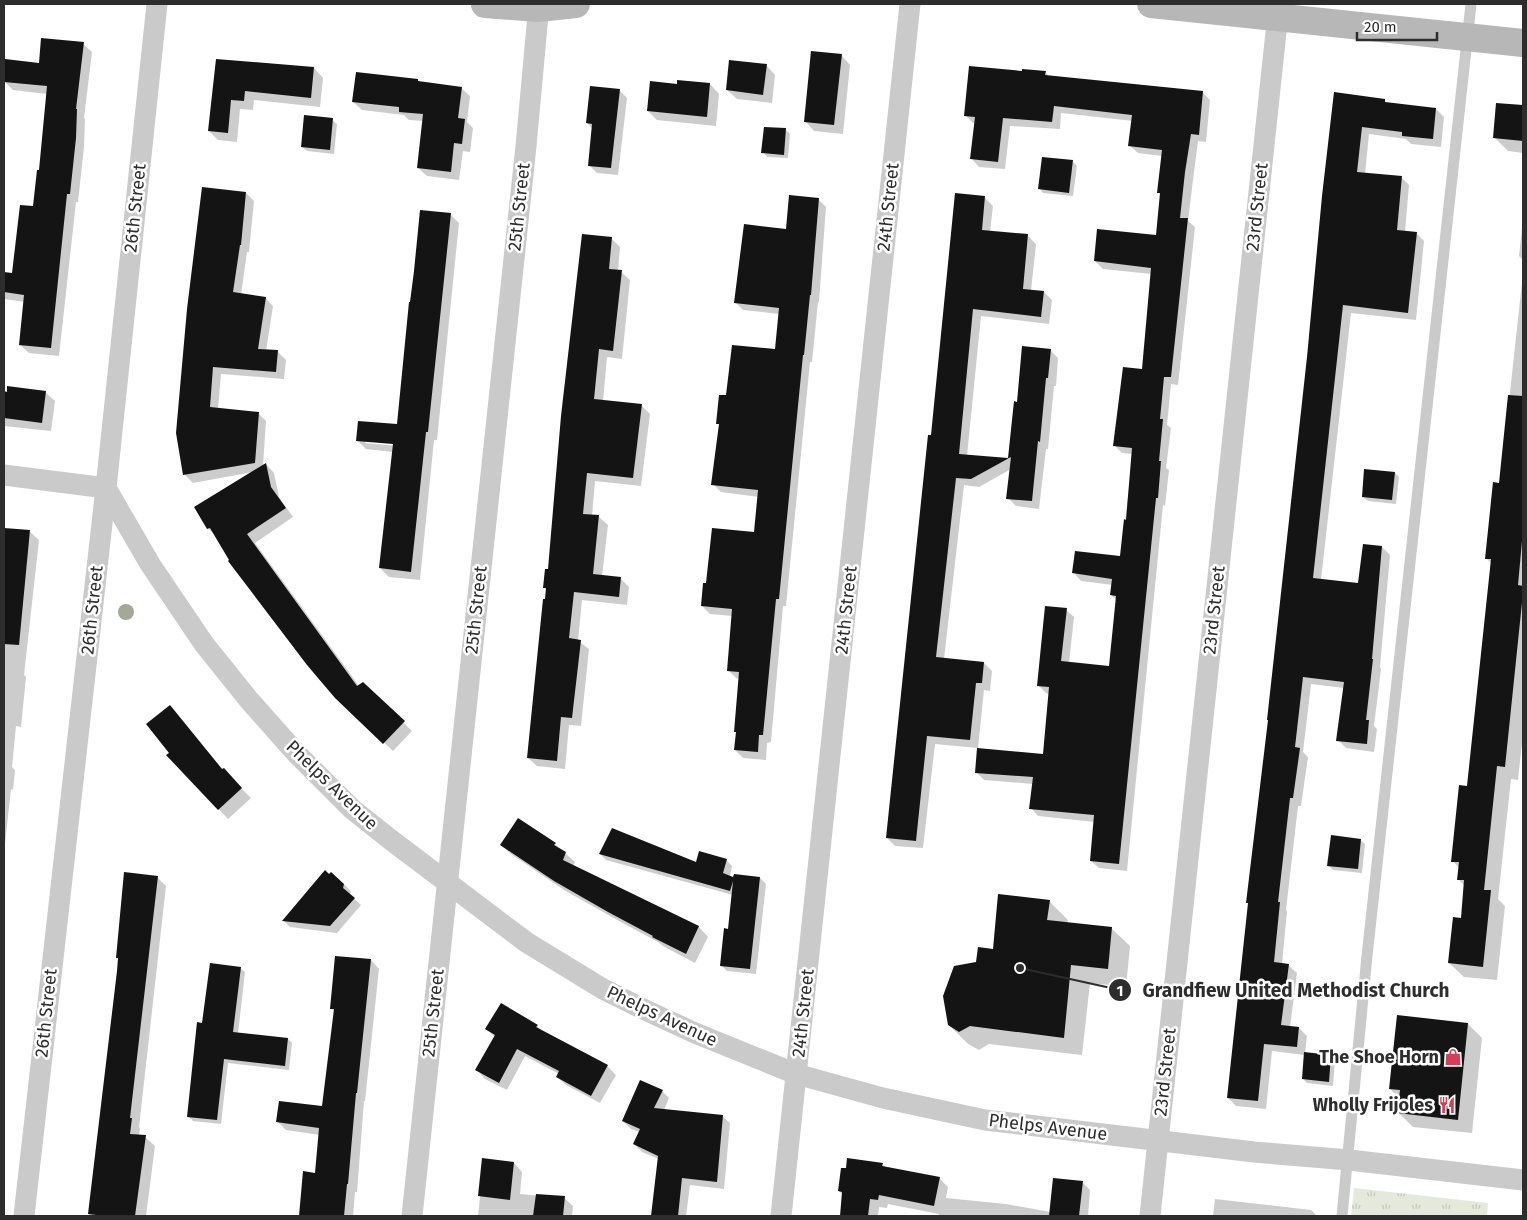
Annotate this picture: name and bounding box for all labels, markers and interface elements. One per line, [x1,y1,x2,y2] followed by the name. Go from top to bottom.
[1357,10,1437,42] scale bar
[1364,18,1397,36] text: 20 m
[503,161,535,252] street label: 25th Street
[872,161,904,252] street label: 24th Street
[1241,161,1273,252] street label: 23rd Street
[119,162,151,253] street label: 26th Street
[76,564,108,655] street label: 26th Street
[460,564,492,655] street label: 25th Street
[830,564,862,655] street label: 24th Street
[1198,564,1230,655] street label: 23rd Street
[281,736,383,834] street label: Phelps Avenue
[30,967,62,1058] street label: 26th Street
[417,967,449,1058] street label: 25th Street
[787,967,819,1058] street label: 24th Street
[1108,973,1460,1007] callout: Grandfiew United Methodist Church
[1143,979,1449,1002] text: Grandfiew United Methodist Church
[603,981,721,1051] street label: Phelps Avenue
[1117,982,1123,1000] text: 1
[1149,1026,1181,1117] street label: 23rd Street
[1319,1046,1439,1068] place label: The Shoe Horn
[1443,1047,1463,1067] shop icon: The Shoe Horn
[1313,1094,1433,1116] place label: Wholly Frijoles
[1437,1095,1457,1115] restaurant icon: Wholly Frijoles
[987,1109,1109,1145] street label: Phelps Avenue

